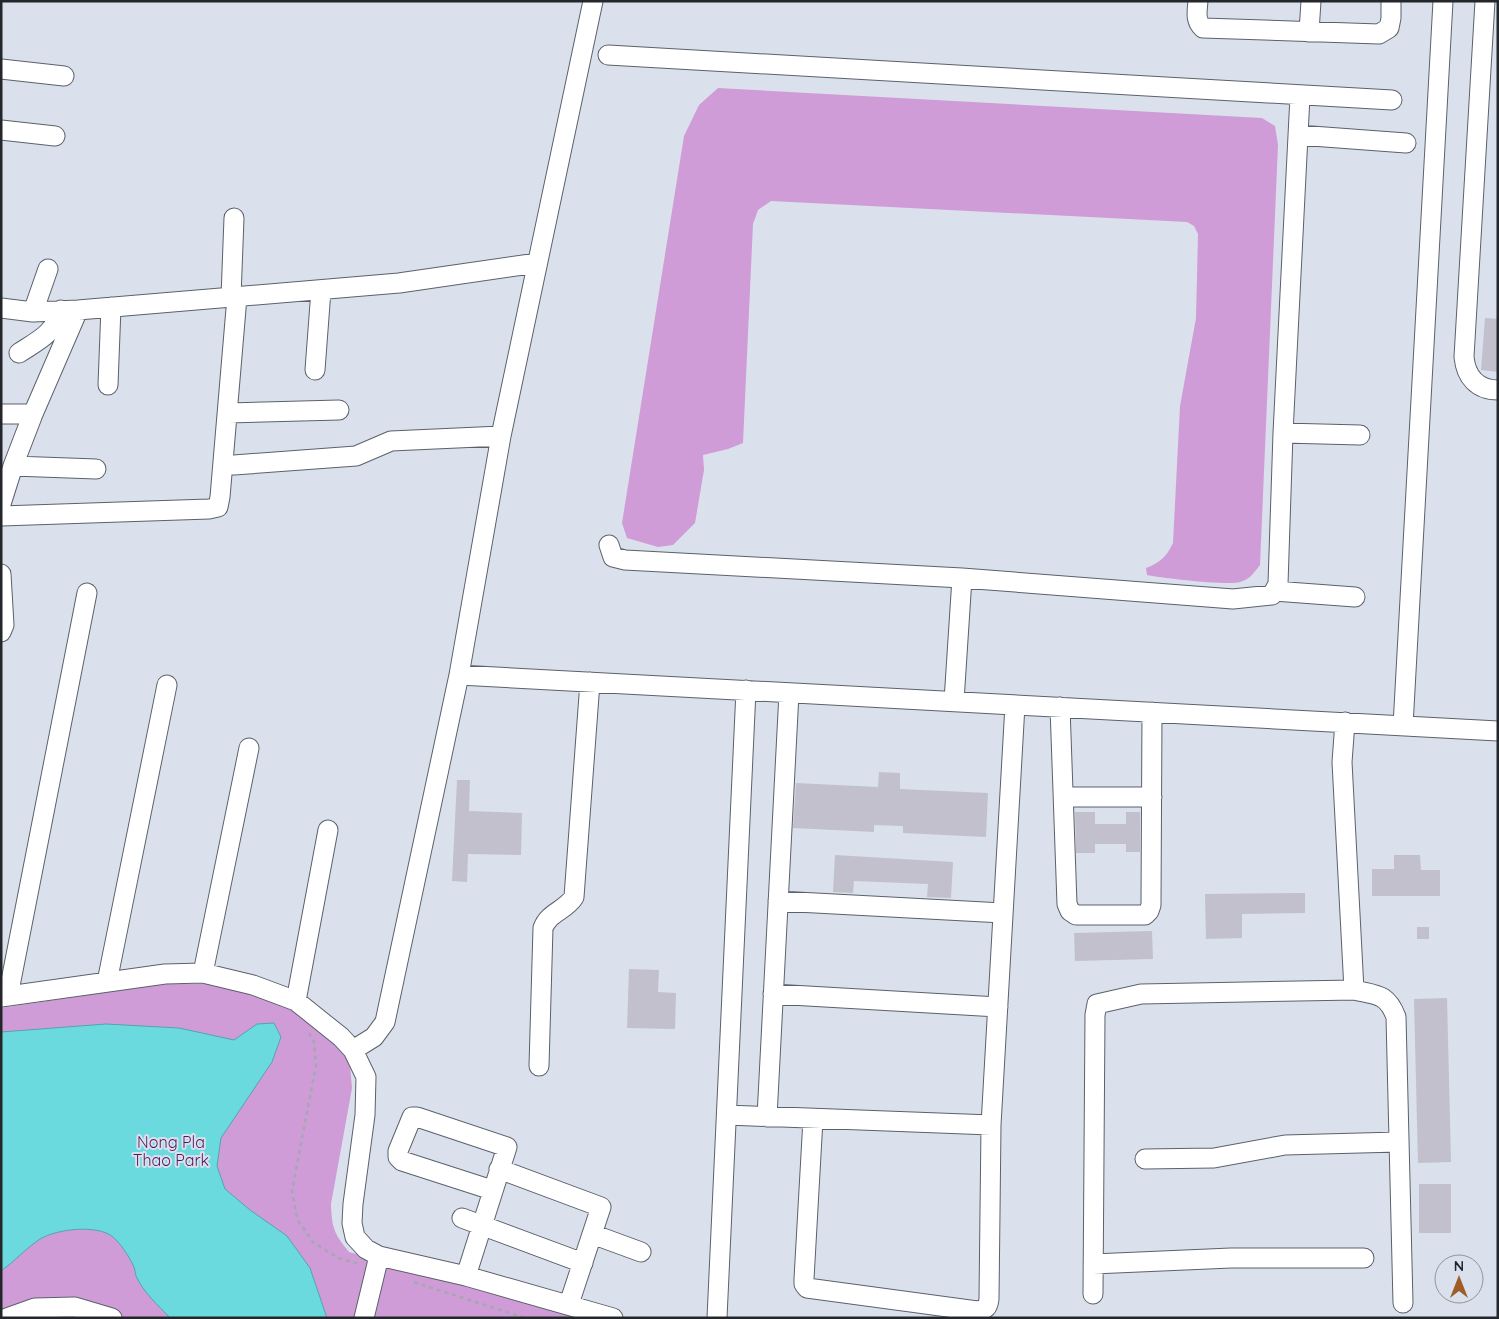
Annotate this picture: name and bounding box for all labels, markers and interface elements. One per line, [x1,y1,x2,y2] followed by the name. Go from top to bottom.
[133,1132,209,1170] park label: Nong Pla Thao Park
[1434,1254,1484,1304] north arrow
[1454,1257,1464,1275] text: N

